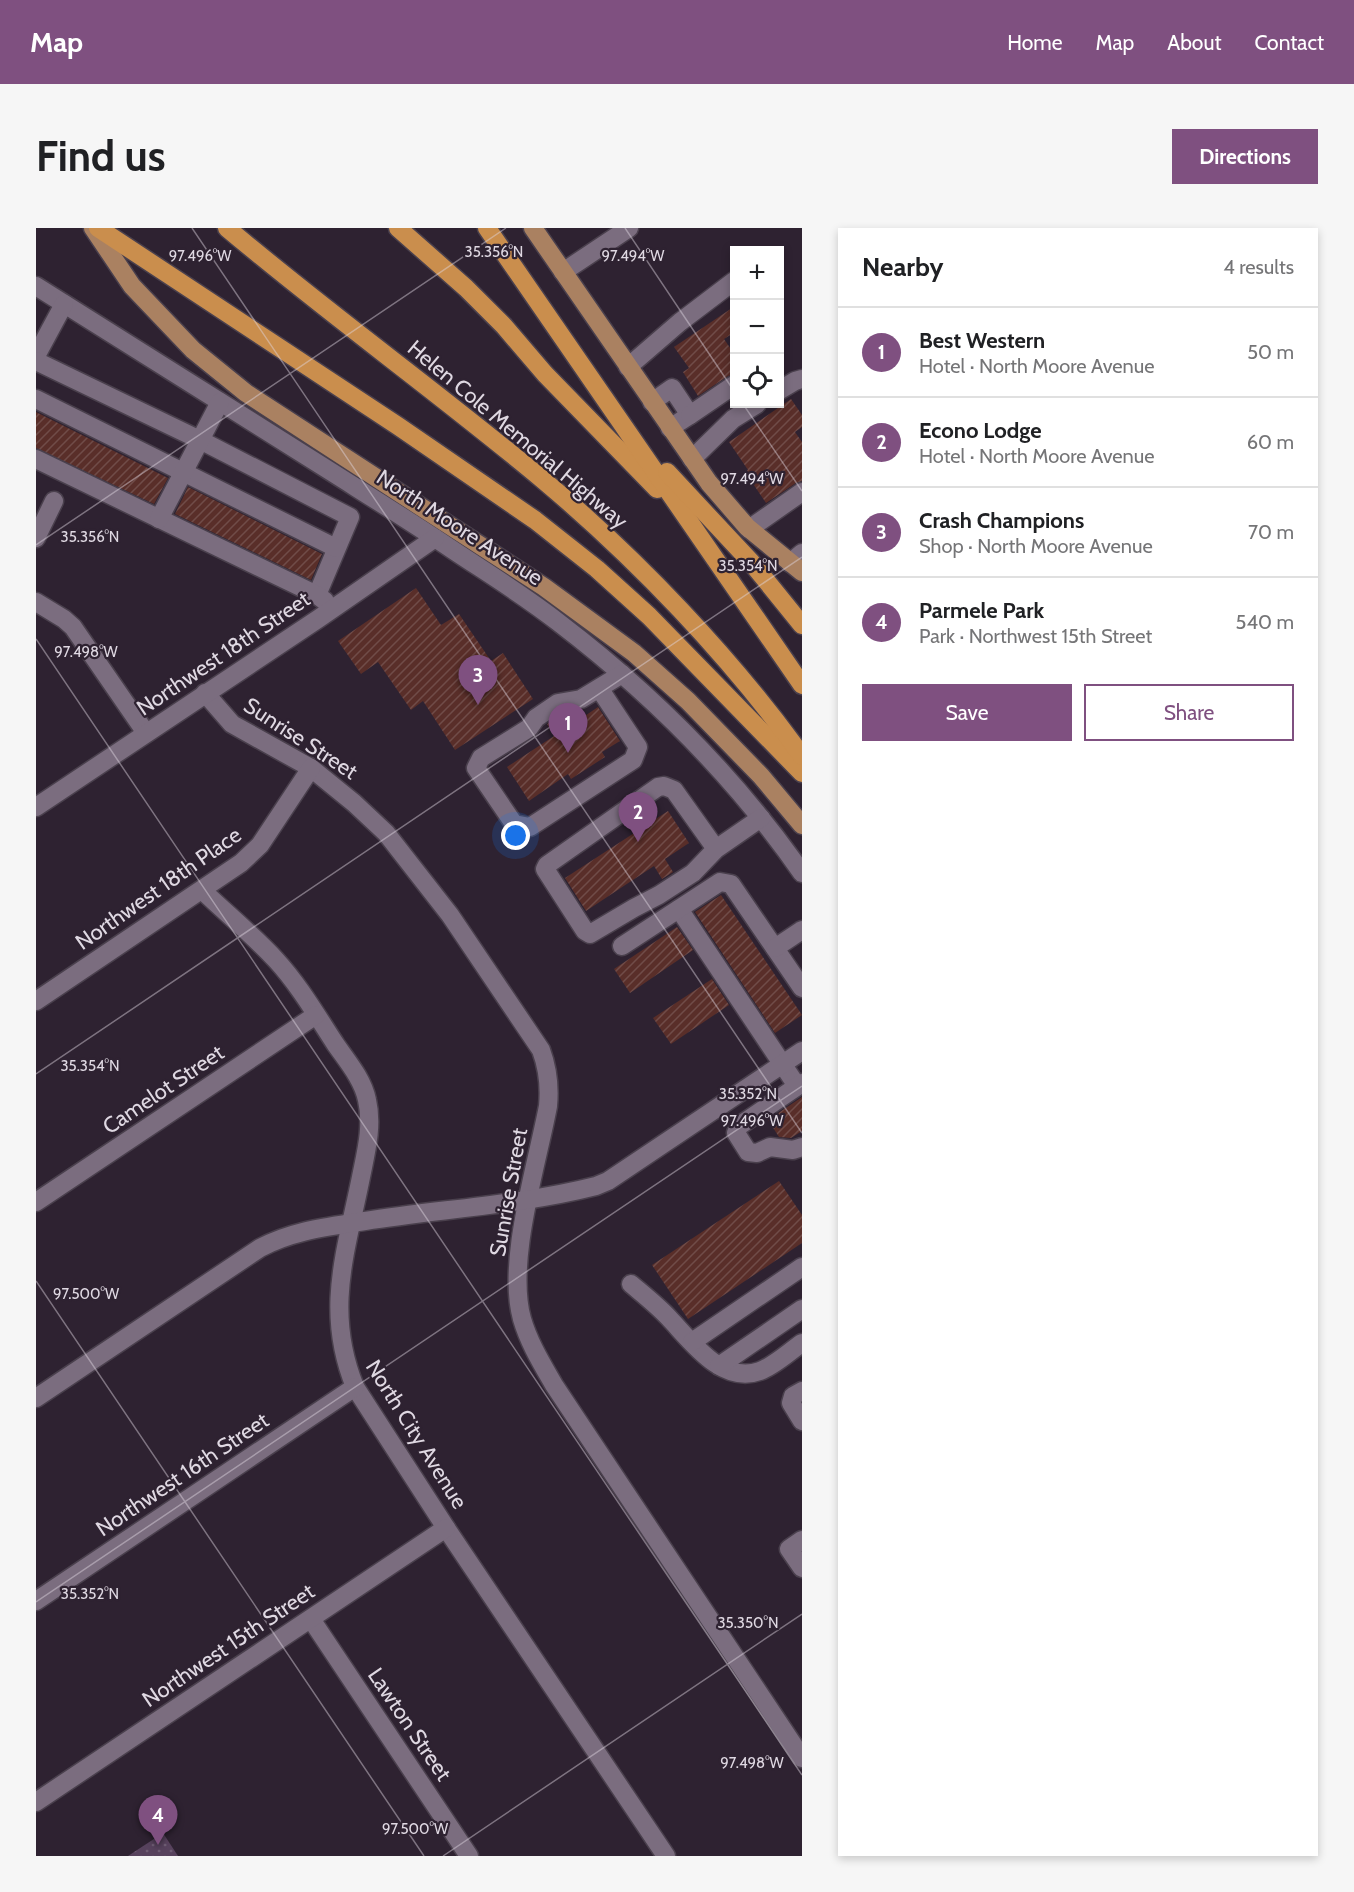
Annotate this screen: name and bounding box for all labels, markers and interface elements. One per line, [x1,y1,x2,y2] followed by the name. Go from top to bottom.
[30,25,83,59] text: Map
[1007,30,1063,55] text: Home
[1096,30,1134,55] text: Map
[1167,30,1221,55] text: About
[1254,30,1324,55] text: Contact
[1172,129,1318,184] button: Directions
[36,130,165,182] text: Find us
[465,243,523,261] text: 35.356°N
[730,246,784,408] map controls
[730,246,784,300] button: +
[169,247,232,265] text: 97.496°W
[602,247,665,265] text: 97.494°W
[862,251,943,283] text: Nearby
[1223,255,1294,279] text: 4 results
[730,300,784,354] button: −
[919,327,1045,354] text: Best Western
[402,334,633,534] street label: Helen Cole Memorial Highway
[878,340,885,364] text: 1
[1247,340,1294,364] text: 50 m
[730,354,784,408] button: locate
[919,354,1155,378] text: Hotel · North Moore Avenue
[919,417,1042,444] text: Econo Lodge
[876,430,887,454] text: 2
[1247,430,1294,454] text: 60 m
[919,444,1155,468] text: Hotel · North Moore Avenue
[371,464,548,591] street label: North Moore Avenue
[721,470,784,488] text: 97.494°W
[919,507,1084,534] text: Crash Champions
[876,520,887,544] text: 3
[1248,520,1294,544] text: 70 m
[61,528,119,546] text: 35.356°N
[919,534,1153,558] text: Shop · North Moore Avenue
[718,557,778,575] text: 35.354°N
[131,585,316,721] street label: Northwest 18th Street
[919,597,1044,624] text: Parmele Park
[875,610,888,634] text: 4
[1236,610,1294,634] text: 540 m
[919,624,1152,648] text: Park · Northwest 15th Street
[54,643,119,661] text: 97.498°W
[458,656,498,705] pin: 3
[862,684,1072,741] button: Save
[1084,684,1294,741] button: Share
[239,692,363,785] street label: Sunrise Street
[548,704,588,753] pin: 1
[618,792,658,842] pin: 2
[70,821,246,956] street label: Northwest 18th Place
[501,821,530,850] your location
[97,1039,230,1140] street label: Camelot Street
[60,1057,120,1075] text: 35.354°N
[719,1085,777,1103] text: 35.352°N
[721,1112,784,1130] text: 97.496°W
[484,1125,533,1258] street label: Sunrise Street
[53,1285,120,1303] text: 97.500°W
[360,1355,473,1514] street label: North City Avenue
[91,1406,274,1542] street label: Northwest 16th Street
[137,1577,320,1713] street label: Northwest 15th Street
[61,1585,119,1603] text: 35.352°N
[718,1614,778,1632] text: 35.350°N
[362,1663,458,1786] street label: Lawton Street
[720,1754,785,1772] text: 97.498°W
[138,1796,178,1845] pin: 4
[382,1820,449,1838] text: 97.500°W

